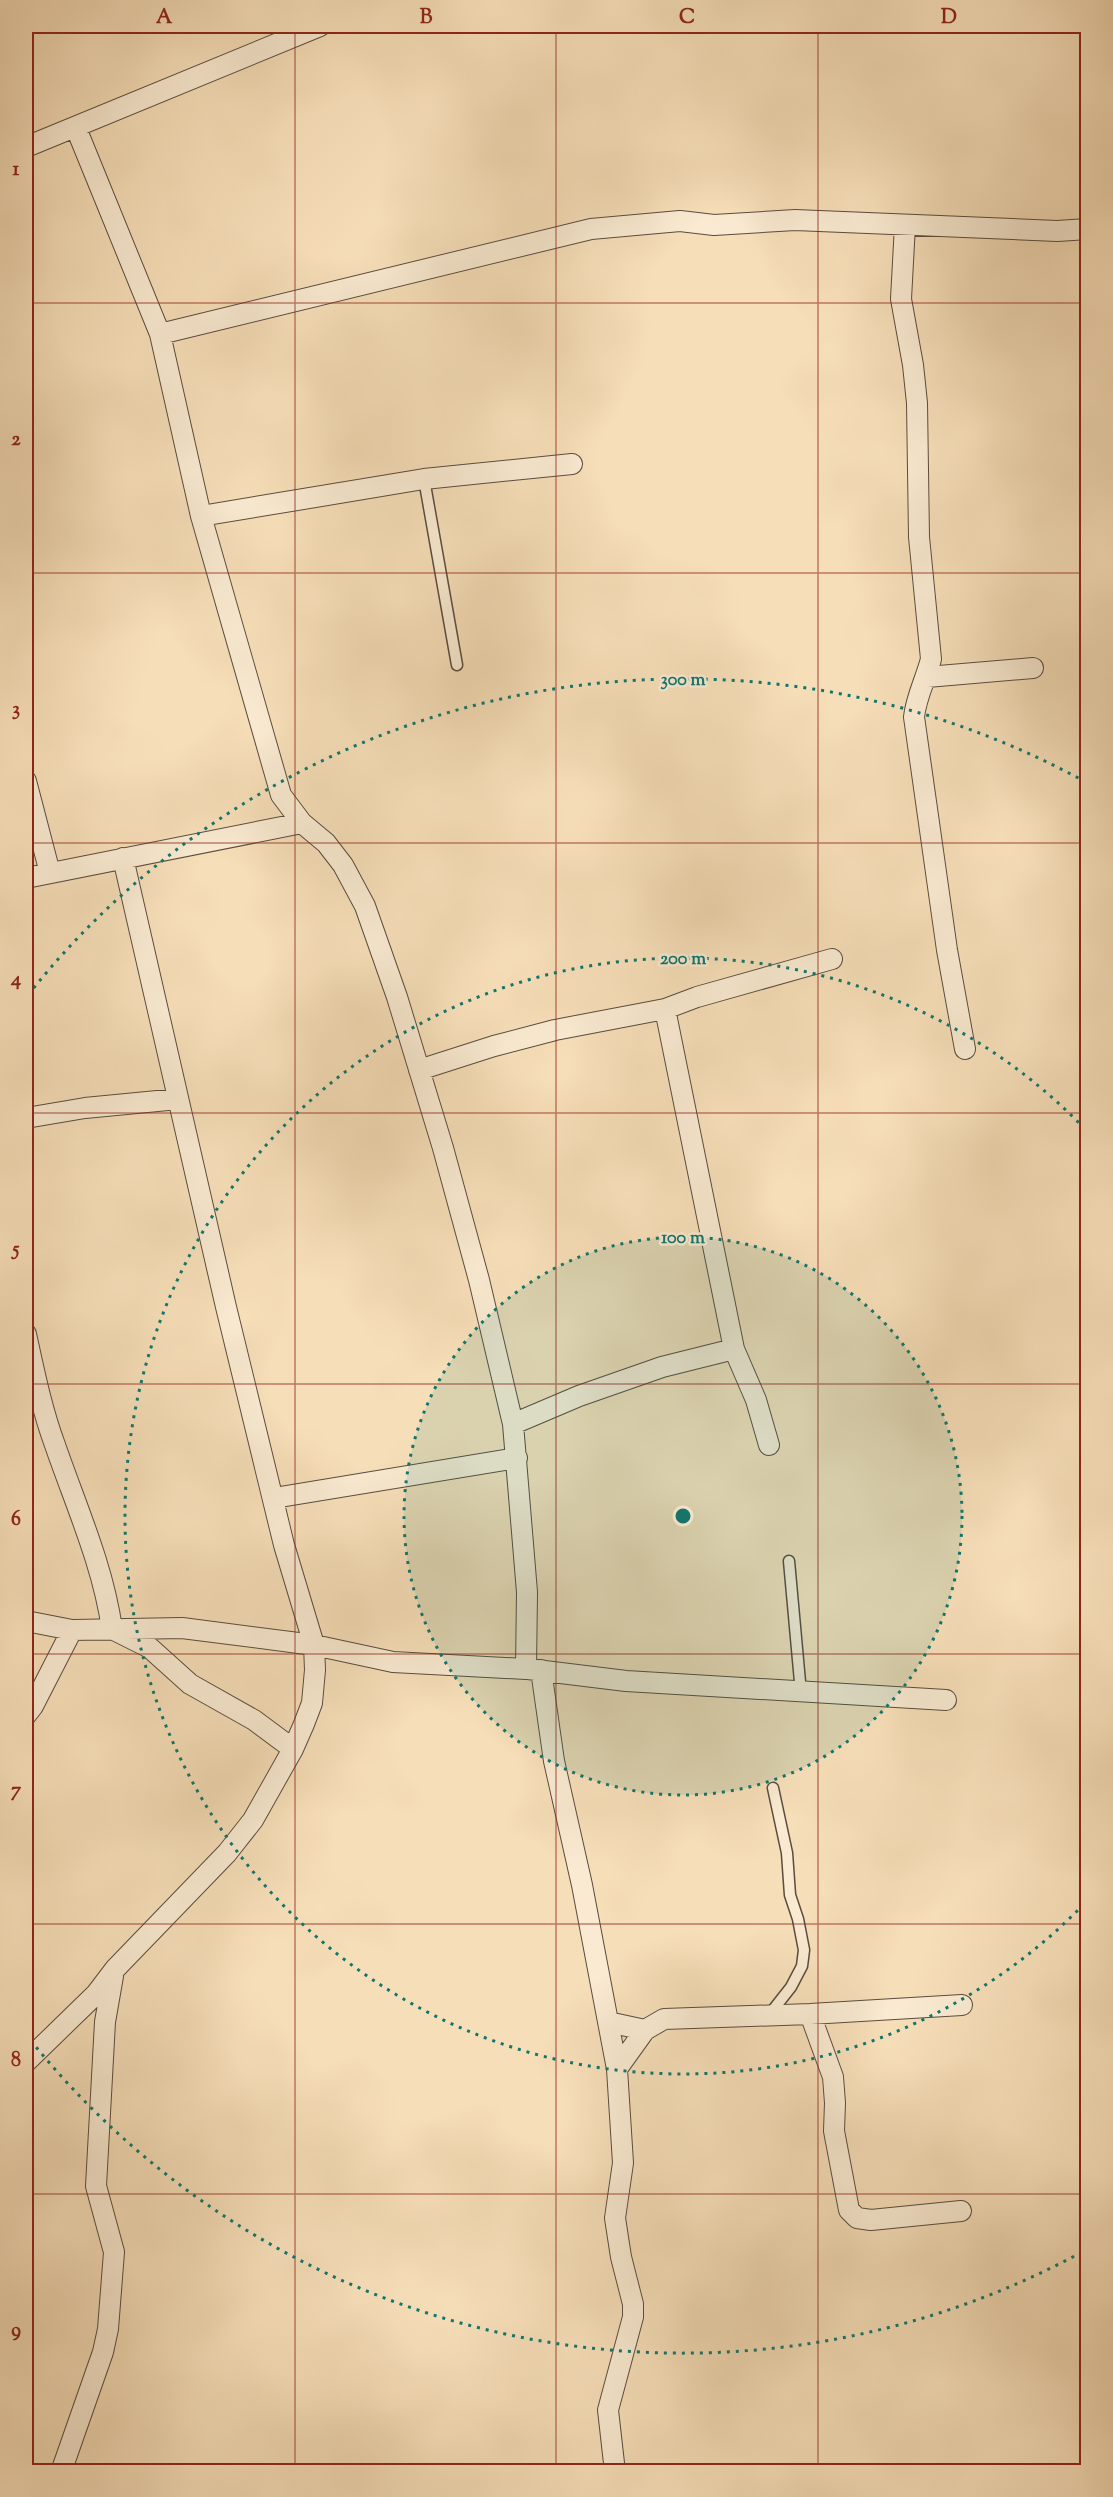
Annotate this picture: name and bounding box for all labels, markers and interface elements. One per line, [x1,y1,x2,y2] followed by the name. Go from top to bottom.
[156,4,173,33] text: A
[420,4,433,33] text: B
[679,4,695,33] text: C
[941,4,957,33] text: D
[13,156,20,185] text: 1
[11,426,21,455] text: 2
[661,668,706,694] text: 300 m
[12,696,20,725] text: 3
[660,947,706,973] text: 200 m
[10,966,21,995] text: 4
[661,1226,705,1252] text: 100 m
[11,1236,20,1265] text: 5
[11,1506,21,1535] text: 6
[673,1506,693,1526] centre of rings
[11,1777,22,1806] text: 7
[11,2047,21,2076] text: 8
[11,2317,21,2346] text: 9

